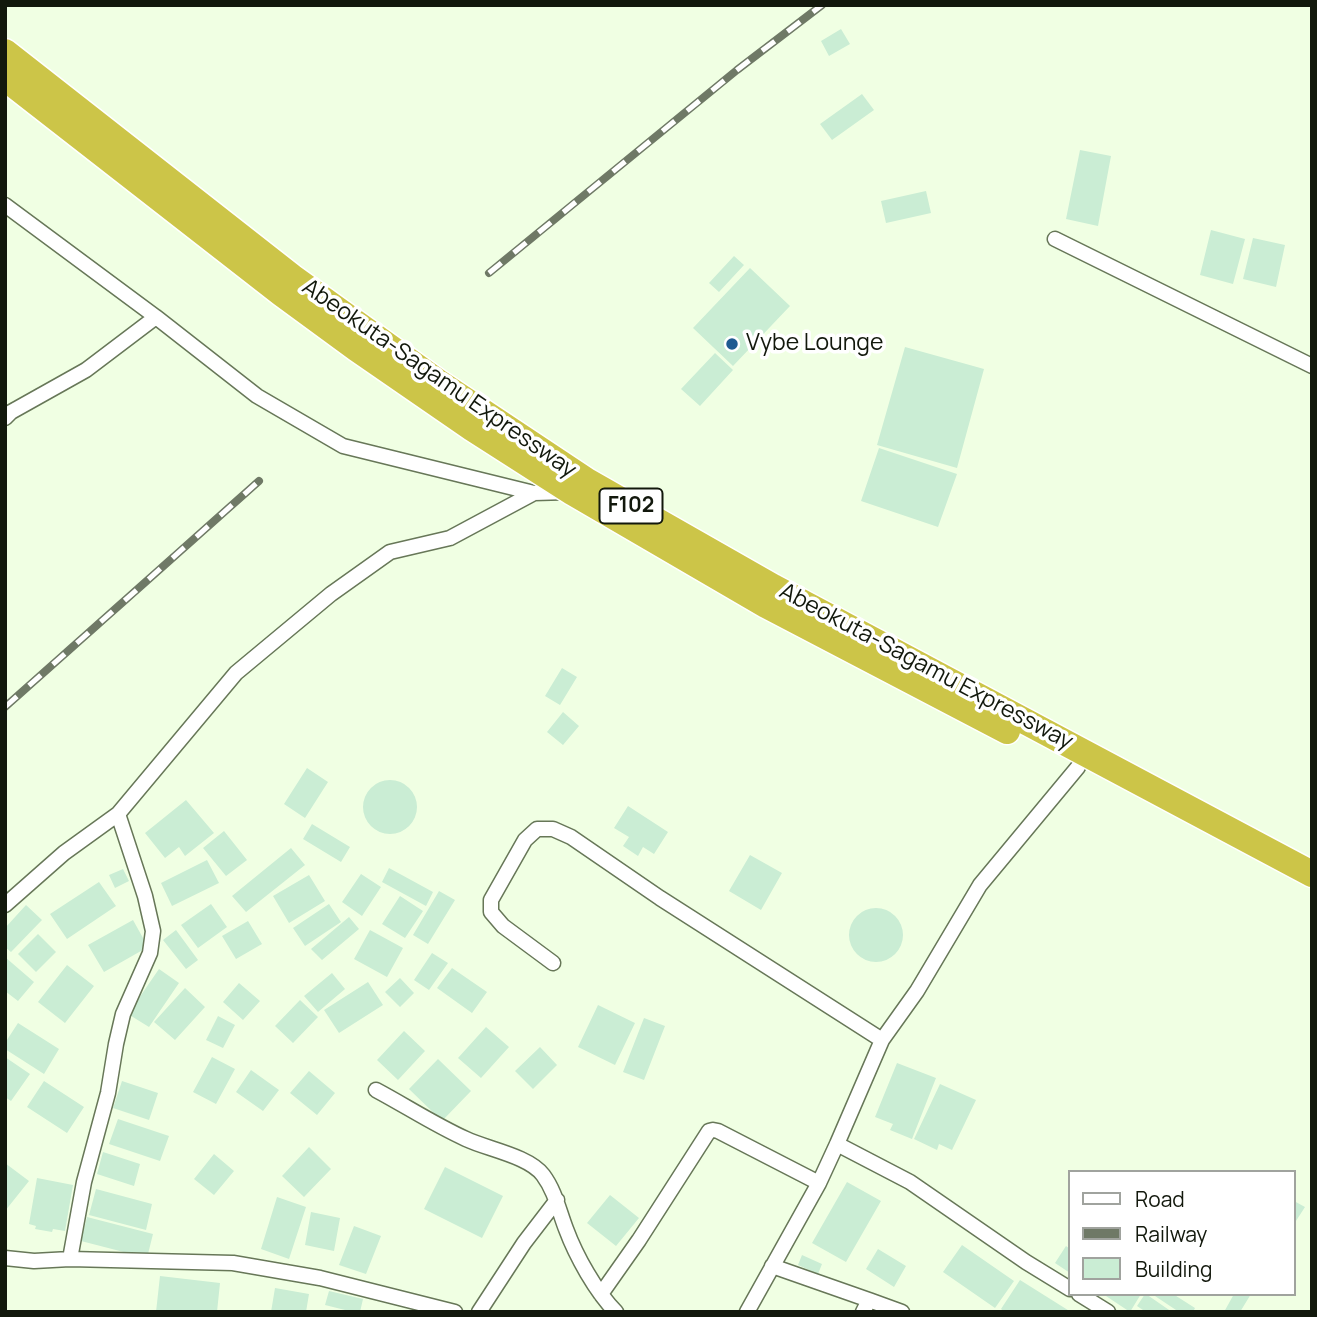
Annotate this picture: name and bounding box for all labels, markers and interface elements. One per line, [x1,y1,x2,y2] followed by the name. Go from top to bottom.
[297,274,581,484] street label: Abeokuta-Sagamu Expressway
[746,330,883,358] place label: Vybe Lounge
[724,336,740,352] marker: Vybe Lounge
[600,489,662,524] road number: F102
[775,578,1077,756] street label: Abeokuta-Sagamu Expressway
[1068,1170,1296,1296] legend
[1135,1185,1185,1213] text: Road
[1135,1220,1207,1248] text: Railway
[1135,1255,1212,1283] text: Building

